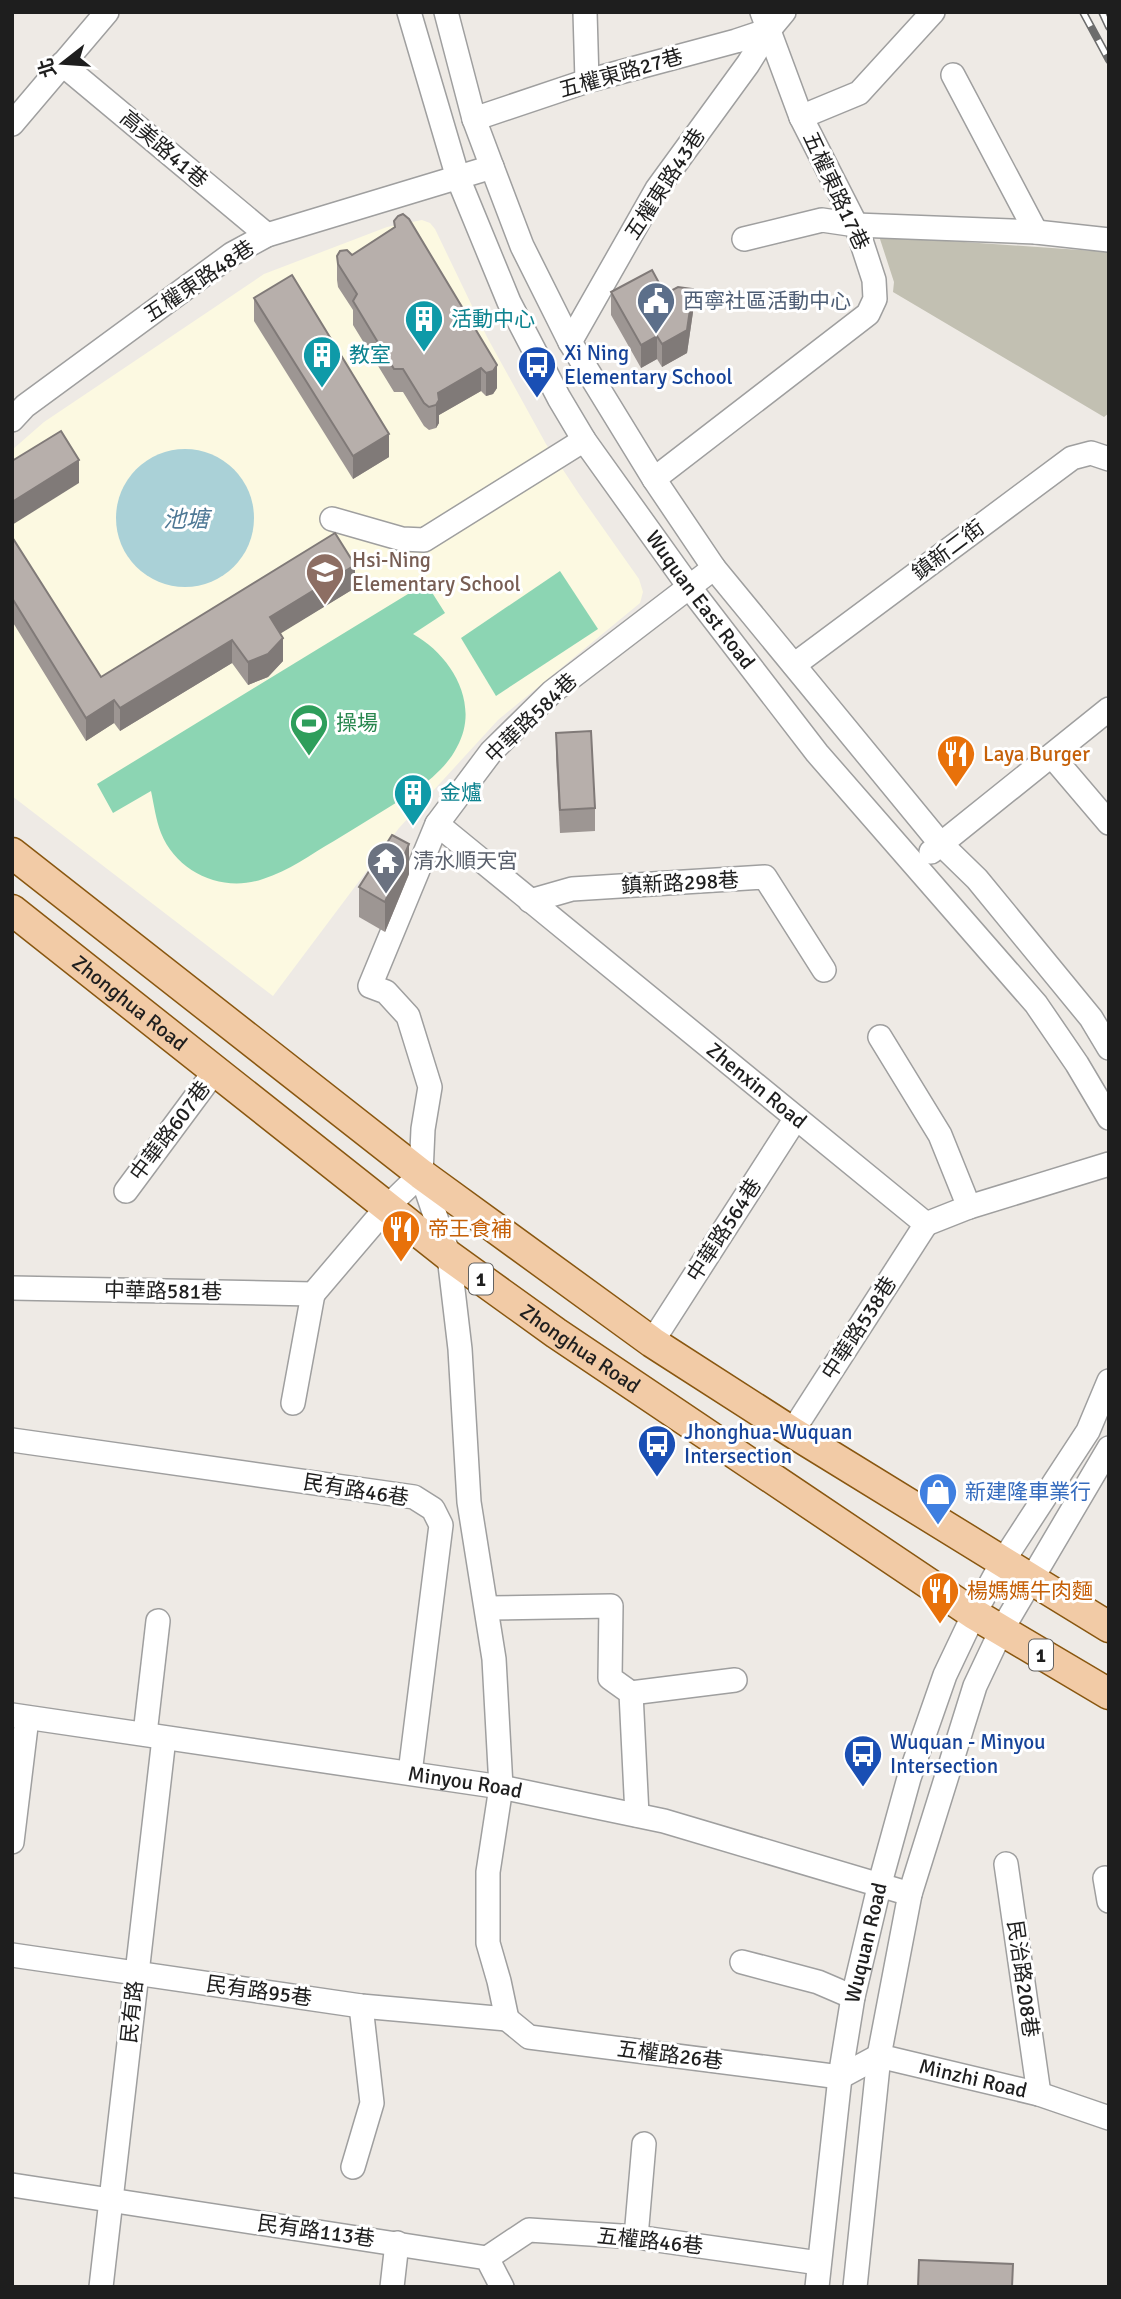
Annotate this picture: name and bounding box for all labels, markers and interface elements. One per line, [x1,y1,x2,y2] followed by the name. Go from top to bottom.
[28,28,98,98] north arrow
[556,43,686,103] street label: 五權東路27巷
[33,55,62,80] text: 北
[115,105,213,193] street label: 高美路41巷
[619,123,711,245] street label: 五權東路43巷
[797,128,875,254] street label: 五權東路17巷
[139,235,259,327] street label: 五權東路48巷
[635,280,677,335] public building icon: 西寧社區活動中心
[683,288,851,314] place label: 西寧社區活動中心
[403,298,445,353] building icon: 活動中心
[451,306,535,332] place label: 活動中心
[301,334,343,389] building icon: 教室
[564,340,733,390] place label: Xi Ning Elementary School
[349,342,391,368] place label: 教室
[516,344,558,399] bus stop icon: Xi Ning Elementary School
[163,505,213,534] water label: 池塘
[907,514,989,586] street label: 鎮新二街
[640,525,761,674] street label: Wuquan East Road
[352,547,521,597] place label: Hsi-Ning Elementary School
[304,551,346,606] school or university icon: Hsi-Ning Elementary School
[480,668,582,768] street label: 中華路584巷
[288,702,330,757] sports icon: 操場
[336,710,378,736] place label: 操場
[935,733,977,788] restaurant icon: Laya Burger
[983,741,1090,767] place label: Laya Burger
[392,772,434,827] building icon: 金爐
[440,780,482,806] place label: 金爐
[365,840,407,895] temple icon: 清水順天宮
[413,848,518,874] place label: 清水順天宮
[620,867,740,899] street label: 鎮新路298巷
[67,949,193,1057] street label: Zhonghua Road
[701,1037,812,1134] street label: Zhenxin Road
[124,1076,216,1186] street label: 中華路607巷
[681,1173,767,1287] street label: 中華路564巷
[380,1208,422,1263] restaurant icon: 帝王食補
[428,1216,512,1242] place label: 帝王食補
[469,1264,493,1294] road number: 1
[816,1271,902,1385] street label: 中華路538巷
[104,1277,222,1305] street label: 中華路581巷
[515,1298,645,1399] street label: Zhonghua Road
[684,1419,853,1469] place label: Jhonghua-Wuquan Intersection
[636,1423,678,1478] bus stop icon: Jhonghua-Wuquan Intersection
[301,1469,411,1511] street label: 民有路46巷
[917,1471,959,1526] shop icon: 新建隆車業行
[965,1479,1091,1505] place label: 新建隆車業行
[919,1570,961,1625] restaurant icon: 楊媽媽牛肉麵
[967,1578,1093,1604] place label: 楊媽媽牛肉麵
[1029,1639,1053,1670] road number: 1
[890,1729,1046,1779] place label: Wuquan - Minyou Intersection
[842,1733,884,1788] bus stop icon: Wuquan - Minyou Intersection
[406,1760,525,1804] street label: Minyou Road
[839,1880,893,2006] street label: Wuquan Road
[1002,1919,1044,2039] street label: 民治路208巷
[204,1971,314,2011] street label: 民有路95巷
[116,1979,148,2045] street label: 民有路
[615,2036,725,2074] street label: 五權路26巷
[916,2053,1030,2104] street label: Minzhi Road
[256,2210,376,2252] street label: 民有路113巷
[596,2222,704,2260] street label: 五權路46巷

